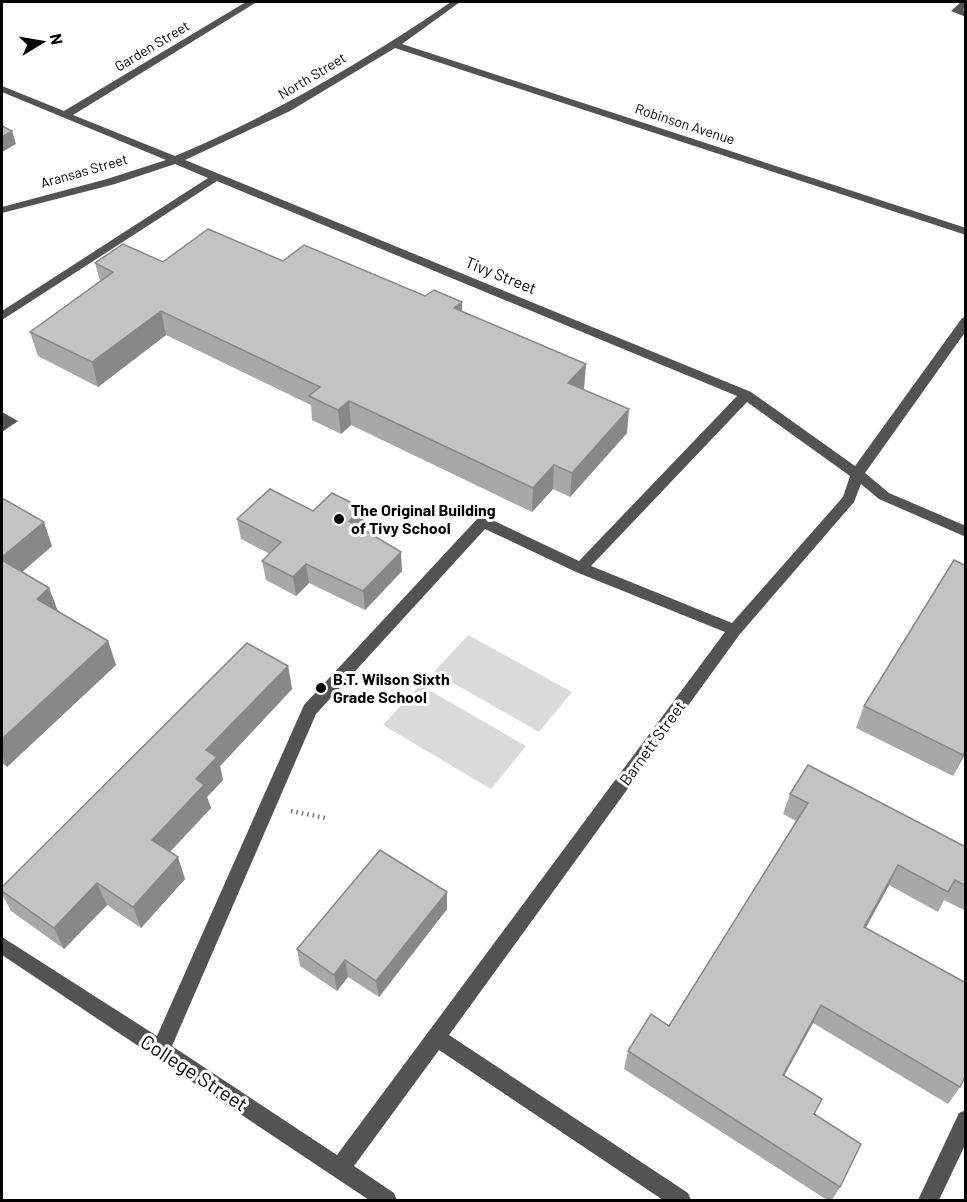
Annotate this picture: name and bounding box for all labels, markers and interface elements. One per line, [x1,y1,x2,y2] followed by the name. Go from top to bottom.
[12,12,72,72] north arrow
[111,17,192,75] street label: Garden Street
[47,32,68,46] text: N
[275,49,349,102] street label: North Street
[633,99,737,148] street label: Robinson Avenue
[38,150,129,191] street label: Aransas Street
[463,252,539,297] street label: Tivy Street
[351,500,496,537] place label: The Original Building of Tivy School
[332,512,346,526] marker: The Original Building of Tivy School
[333,669,450,706] place label: B.T. Wilson Sixth Grade School
[314,681,328,695] marker: B.T. Wilson Sixth Grade School
[615,697,688,789] street label: Barnett Street
[136,1029,253,1116] street label: College Street

